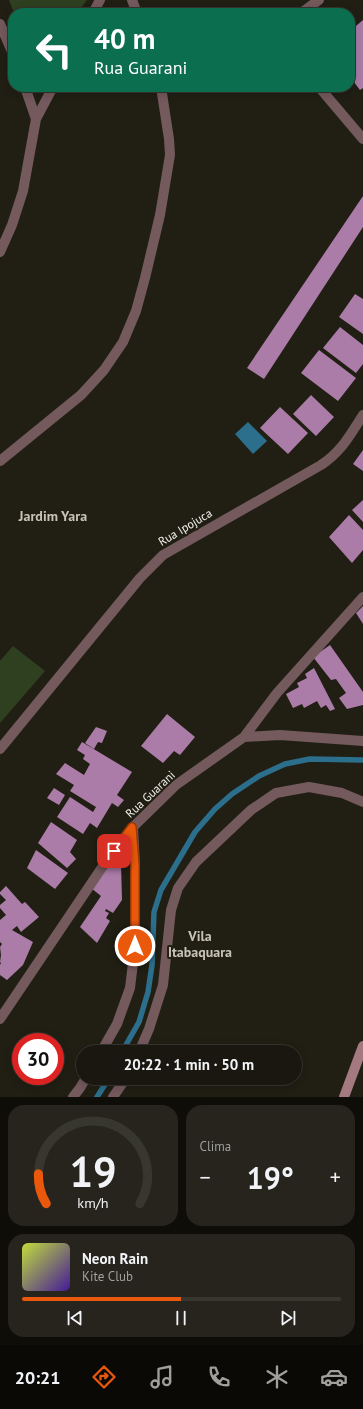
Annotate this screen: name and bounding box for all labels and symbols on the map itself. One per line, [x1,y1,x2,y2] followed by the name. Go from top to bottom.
[155,505,215,549] street label: Rua Ipojuca
[18,507,87,525] district label: Jardim Yara
[122,767,178,821] street label: Rua Guarani
[97,834,131,868] pin
[114,925,156,967] position arrow
[168,927,232,961] district label: Vila Itabaquara
[12,1033,64,1085] speed limit sign: 30

